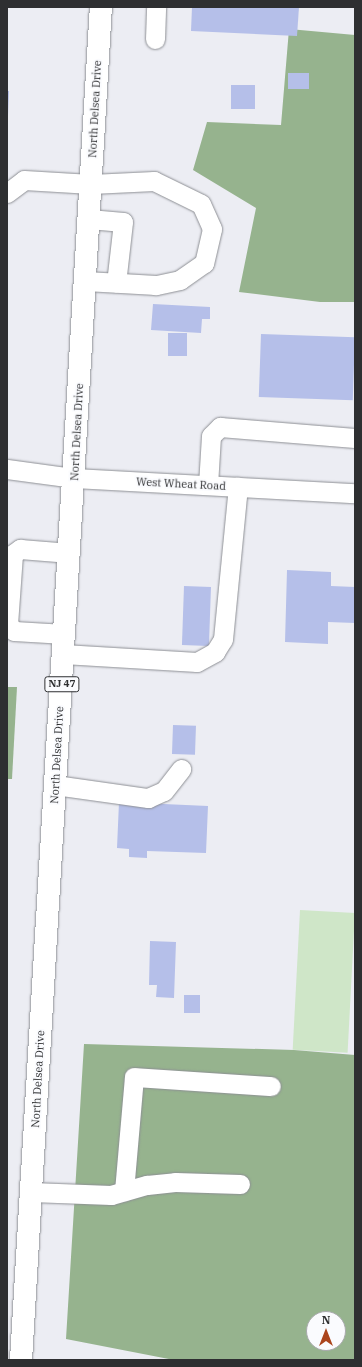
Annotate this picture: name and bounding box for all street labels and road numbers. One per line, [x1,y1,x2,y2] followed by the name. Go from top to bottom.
[86,60,104,158] street label: North Delsea Drive
[68,383,86,481] street label: North Delsea Drive
[136,475,226,493] street label: West Wheat Road
[44,676,80,692] road number: NJ 47
[48,706,66,804] street label: North Delsea Drive
[29,1030,47,1128] street label: North Delsea Drive

